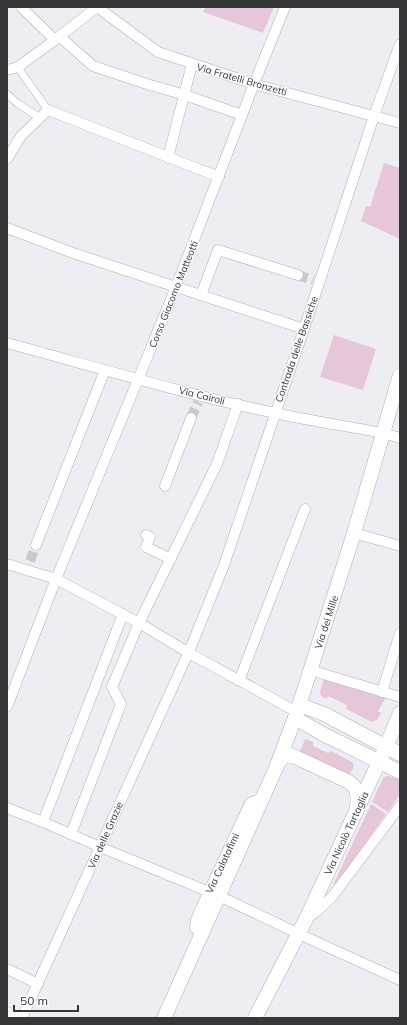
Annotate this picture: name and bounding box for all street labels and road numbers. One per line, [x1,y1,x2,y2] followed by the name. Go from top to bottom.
[195,60,289,99] street label: Via Fratelli Bronzetti
[146,239,201,350] street label: Corso Giacomo Matteotti
[272,294,321,404] street label: Contrada delle Bassiche
[177,383,226,407] street label: Via Cairoli
[312,594,341,651] street label: Via dei Mille
[321,789,371,877] street label: Via Nicolò Tartaglia
[85,800,126,871] street label: Via delle Grazie
[203,831,242,896] street label: Via Calatafimi

